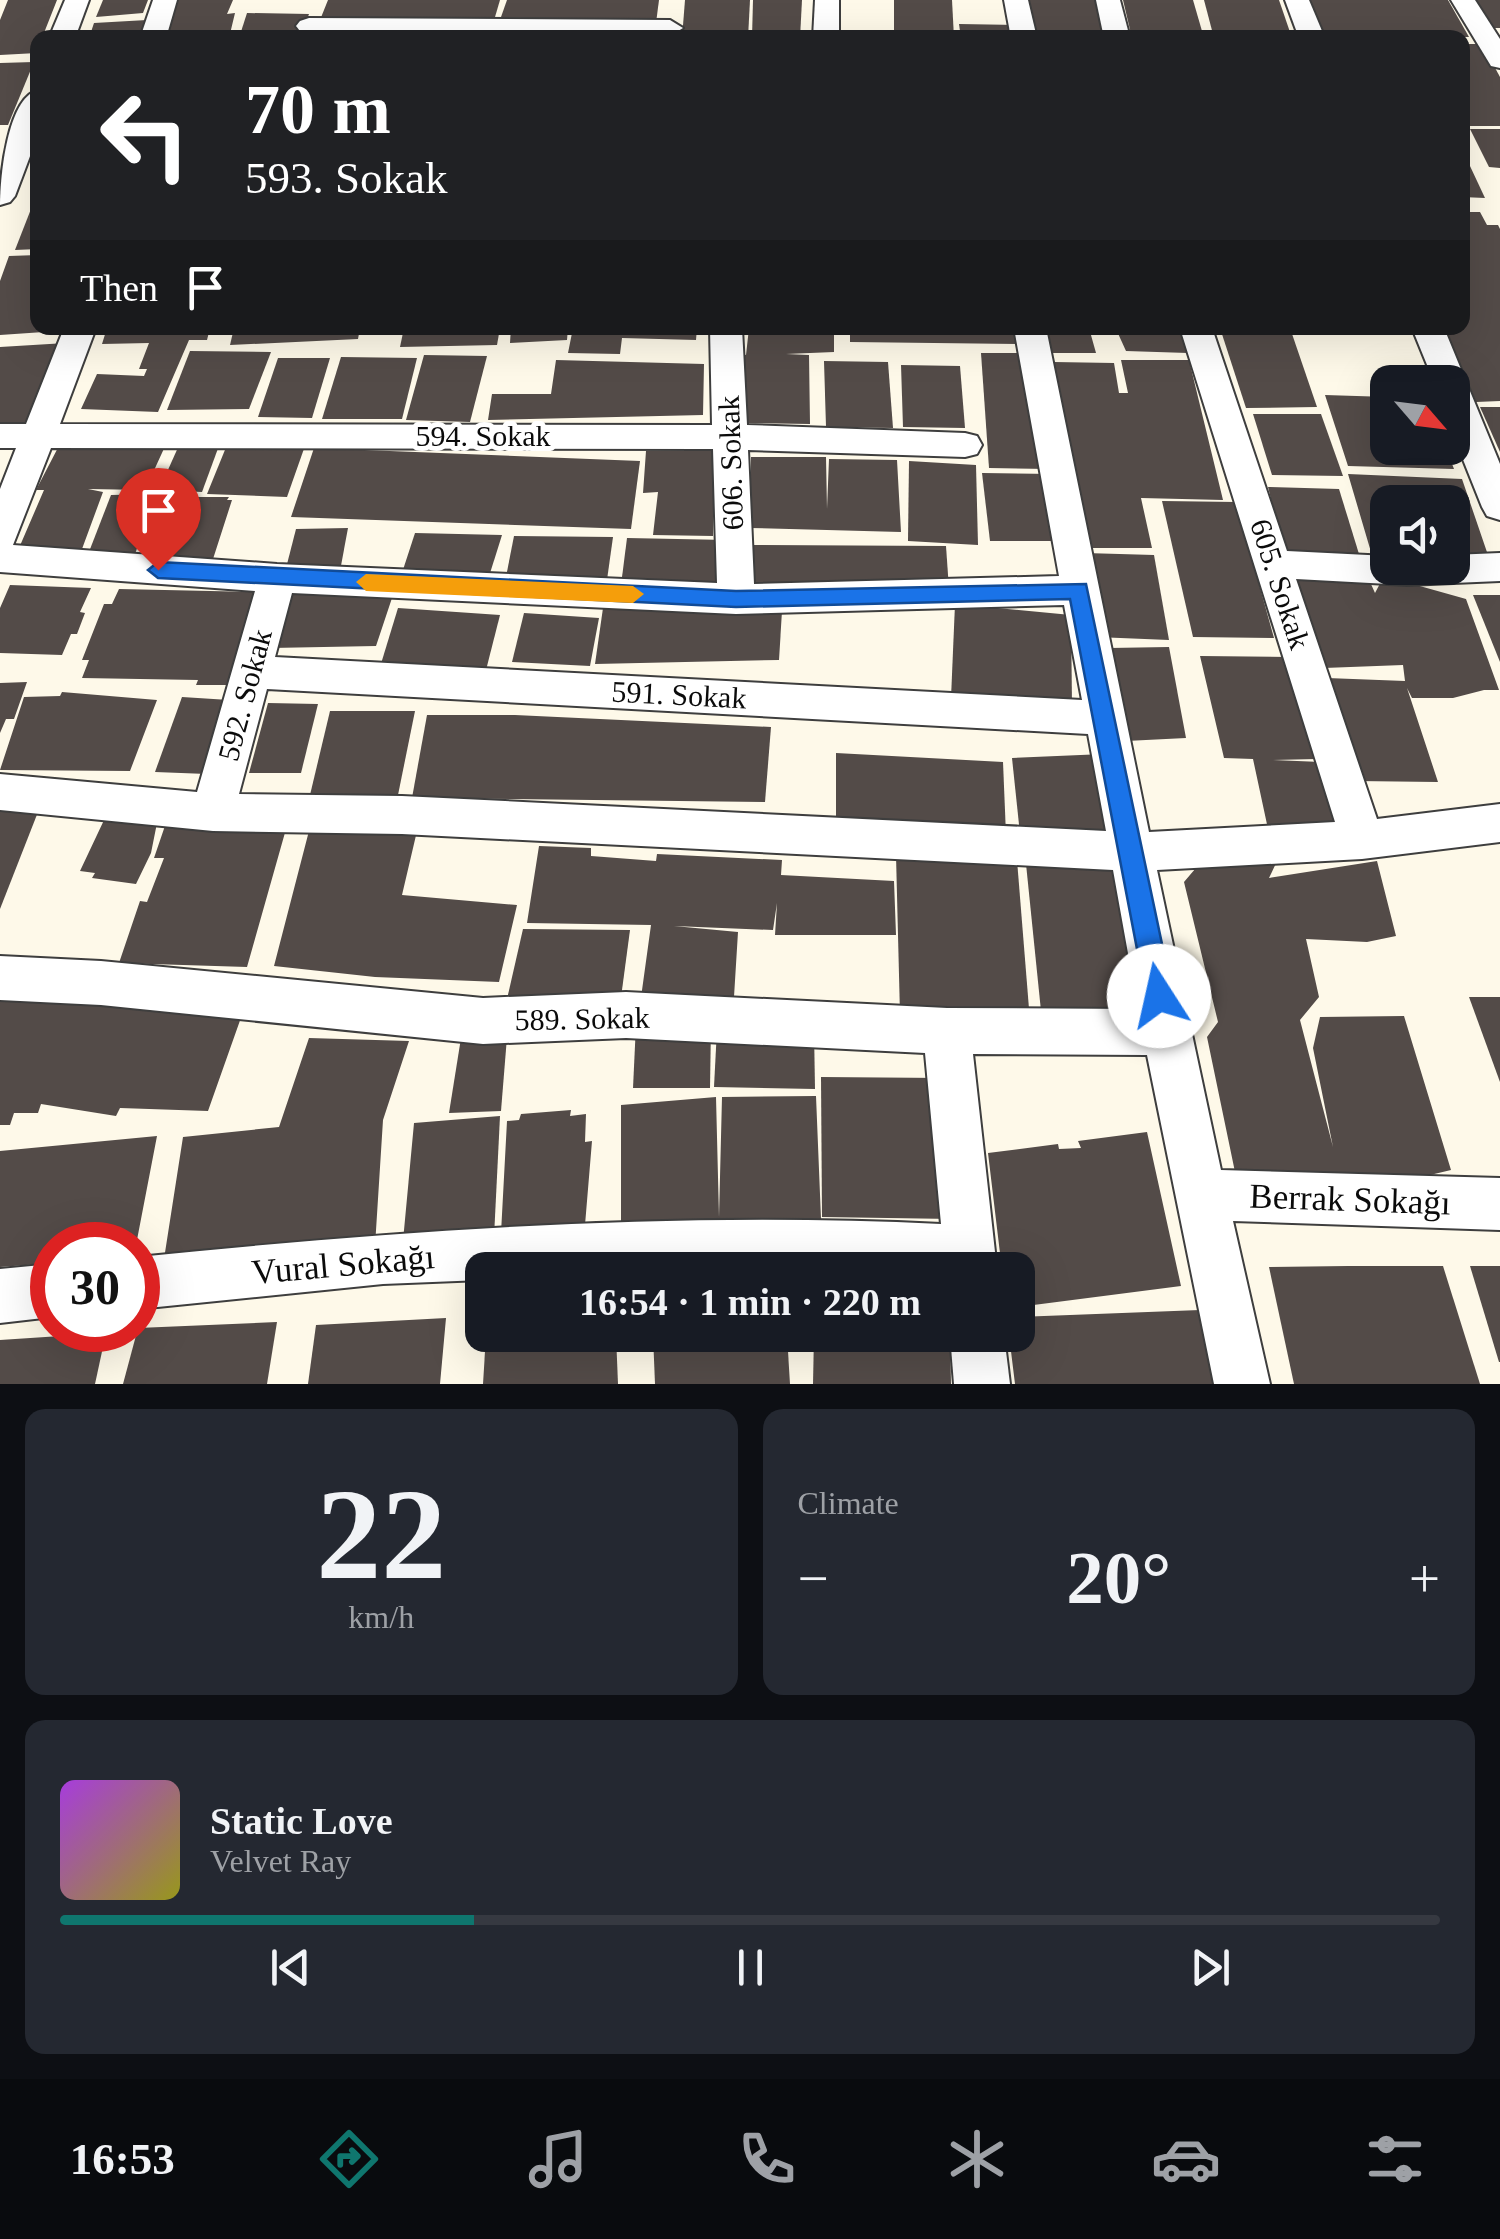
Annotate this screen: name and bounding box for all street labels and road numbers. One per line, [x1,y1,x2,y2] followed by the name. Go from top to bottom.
[712,395,749,531] street label: 606. Sokak
[416,419,551,452] street label: 594. Sokak
[1244,515,1317,653] street label: 605. Sokak
[211,625,278,764] street label: 592. Sokak
[611,674,747,715] street label: 591. Sokak
[514,1001,650,1036] street label: 589. Sokak
[1249,1177,1451,1223] street label: Berrak Sokağı
[250,1237,436,1292] street label: Vural Sokağı

